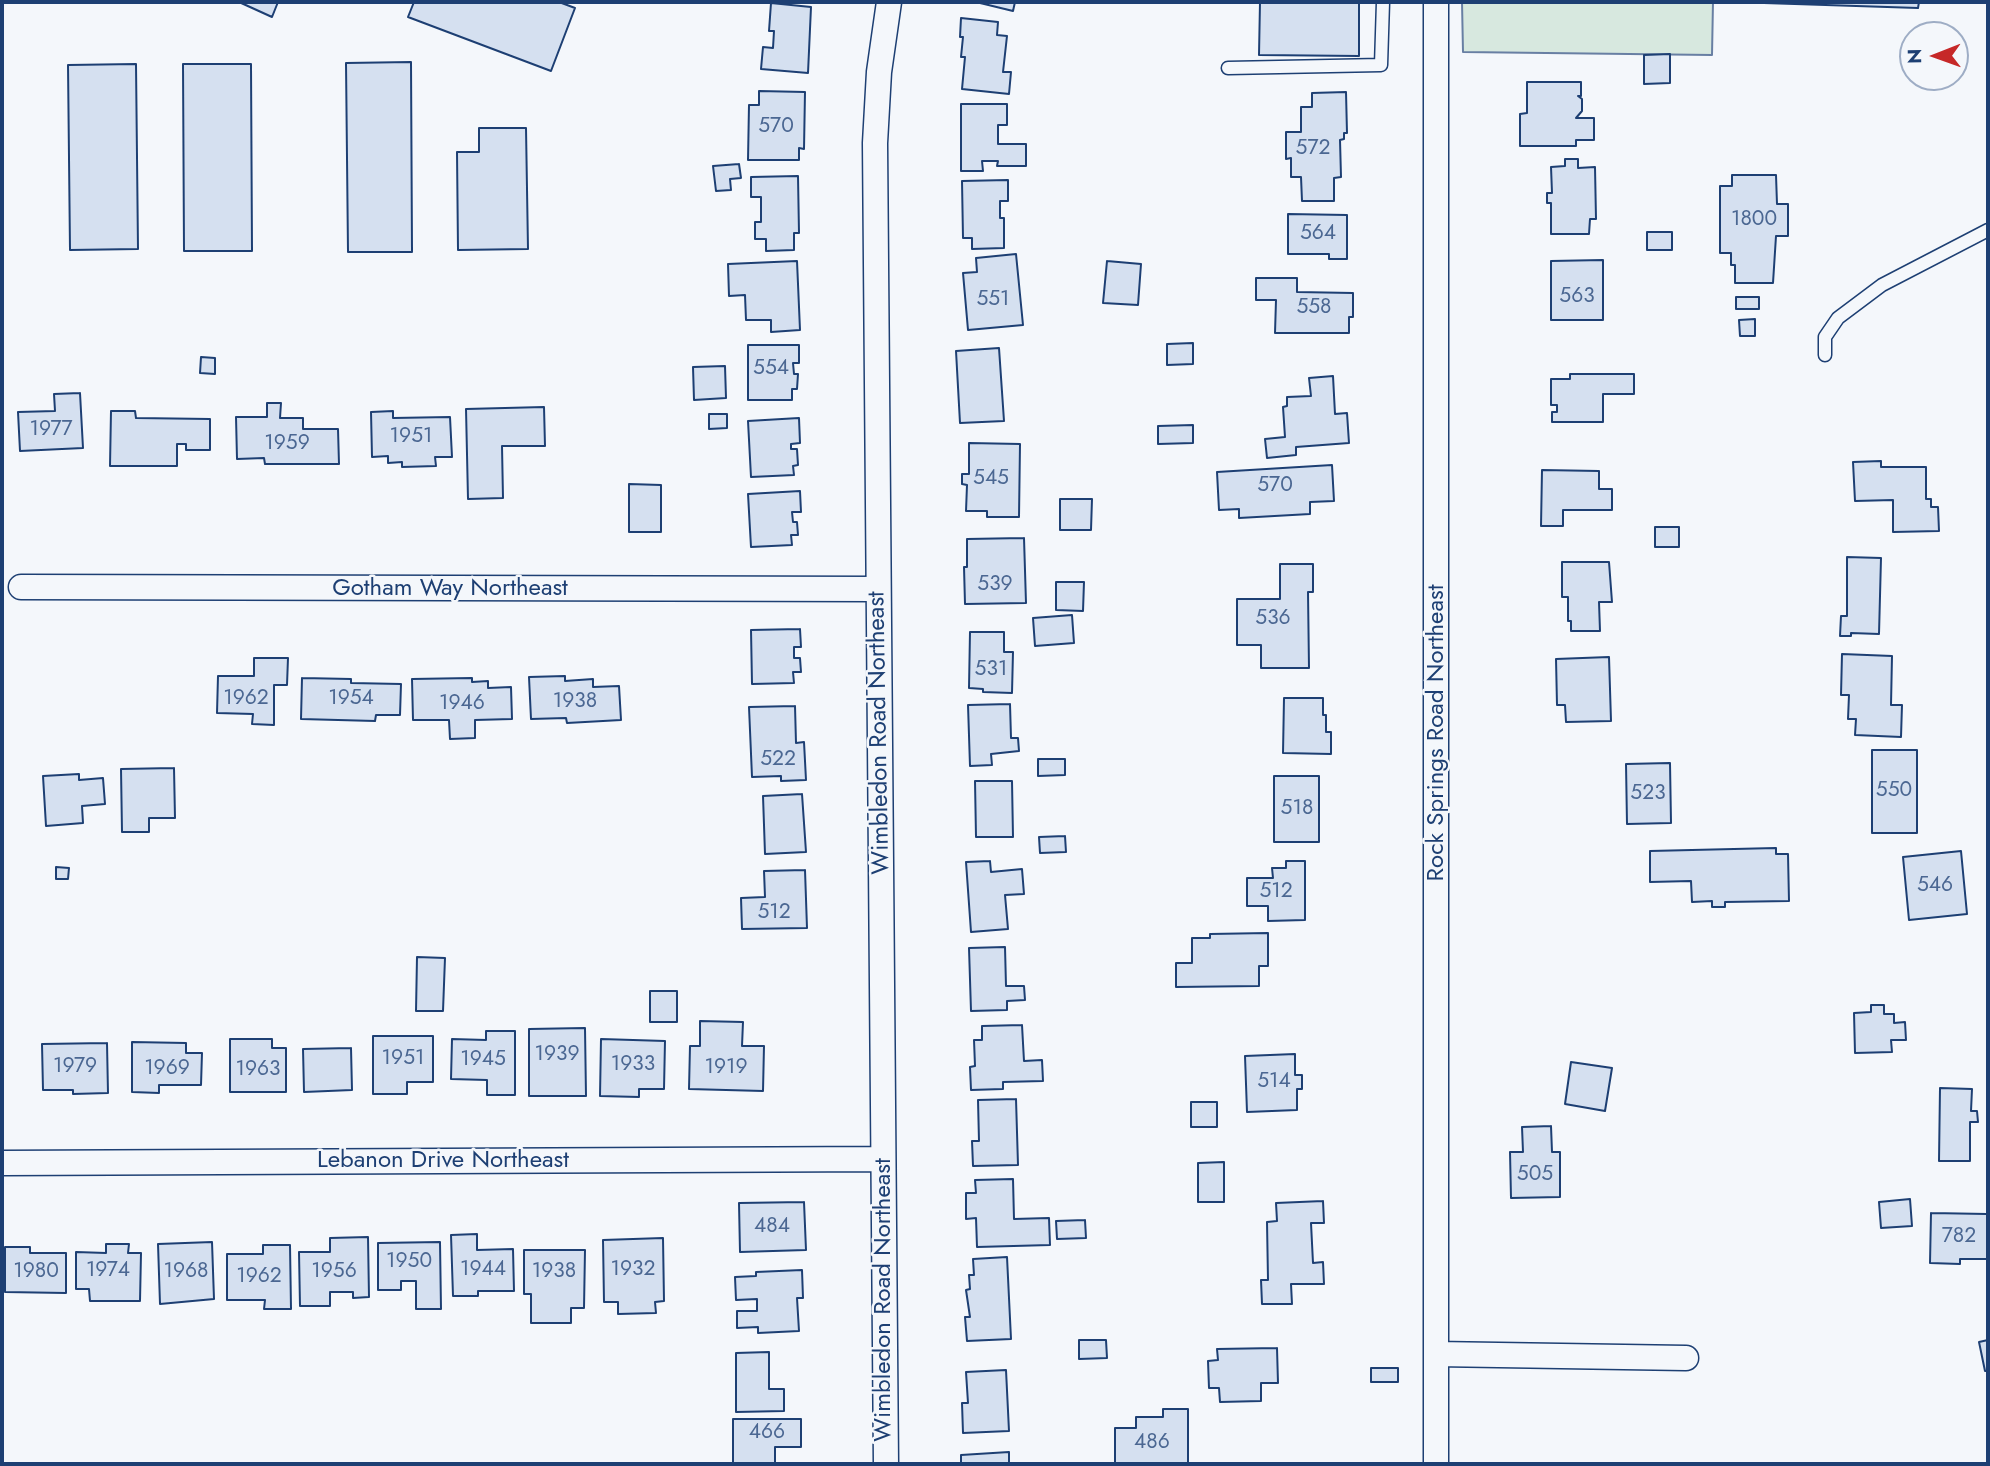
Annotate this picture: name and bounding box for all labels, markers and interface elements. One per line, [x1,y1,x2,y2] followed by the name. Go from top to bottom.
[1899,21,1969,91] north arrow
[1901,49,1928,64] text: N
[758,114,794,140] house number: 570
[1296,136,1330,162] house number: 572
[1731,207,1777,233] house number: 1800
[1300,221,1336,247] house number: 564
[1559,284,1595,310] house number: 563
[976,287,1010,313] house number: 551
[1296,295,1332,321] house number: 558
[753,356,789,382] house number: 554
[30,417,72,443] house number: 1977
[390,424,432,450] house number: 1951
[264,431,310,457] house number: 1959
[973,466,1009,492] house number: 545
[1257,473,1293,499] house number: 570
[977,572,1013,598] house number: 539
[332,575,568,603] street label: Gotham Way Northeast
[1423,585,1451,881] street label: Rock Springs Road Northeast
[863,591,897,875] street label: Wimbledon Road Northeast
[1255,606,1291,632] house number: 536
[975,657,1007,683] house number: 531
[223,686,269,712] house number: 1962
[328,686,374,712] house number: 1954
[553,689,597,715] house number: 1938
[439,691,485,717] house number: 1946
[760,747,796,773] house number: 522
[1876,778,1912,804] house number: 550
[1630,781,1666,807] house number: 523
[1281,796,1313,822] house number: 518
[1917,873,1953,899] house number: 546
[1259,879,1293,905] house number: 512
[757,900,791,926] house number: 512
[534,1042,580,1068] house number: 1939
[382,1046,424,1072] house number: 1951
[460,1047,506,1073] house number: 1945
[611,1052,655,1078] house number: 1933
[53,1054,97,1080] house number: 1979
[704,1055,748,1081] house number: 1919
[144,1056,190,1082] house number: 1969
[235,1057,281,1083] house number: 1963
[1257,1069,1291,1095] house number: 514
[317,1147,569,1175] street label: Lebanon Drive Northeast
[870,1158,898,1442] street label: Wimbledon Road Northeast
[1517,1162,1553,1188] house number: 505
[754,1214,790,1240] house number: 484
[1942,1224,1976,1250] house number: 782
[386,1249,432,1275] house number: 1950
[460,1257,506,1283] house number: 1944
[611,1257,655,1283] house number: 1932
[86,1258,130,1284] house number: 1974
[13,1259,59,1285] house number: 1980
[163,1259,209,1285] house number: 1968
[311,1259,357,1285] house number: 1956
[532,1259,576,1285] house number: 1938
[236,1264,282,1290] house number: 1962
[749,1420,785,1446] house number: 466
[1134,1430,1170,1456] house number: 486

